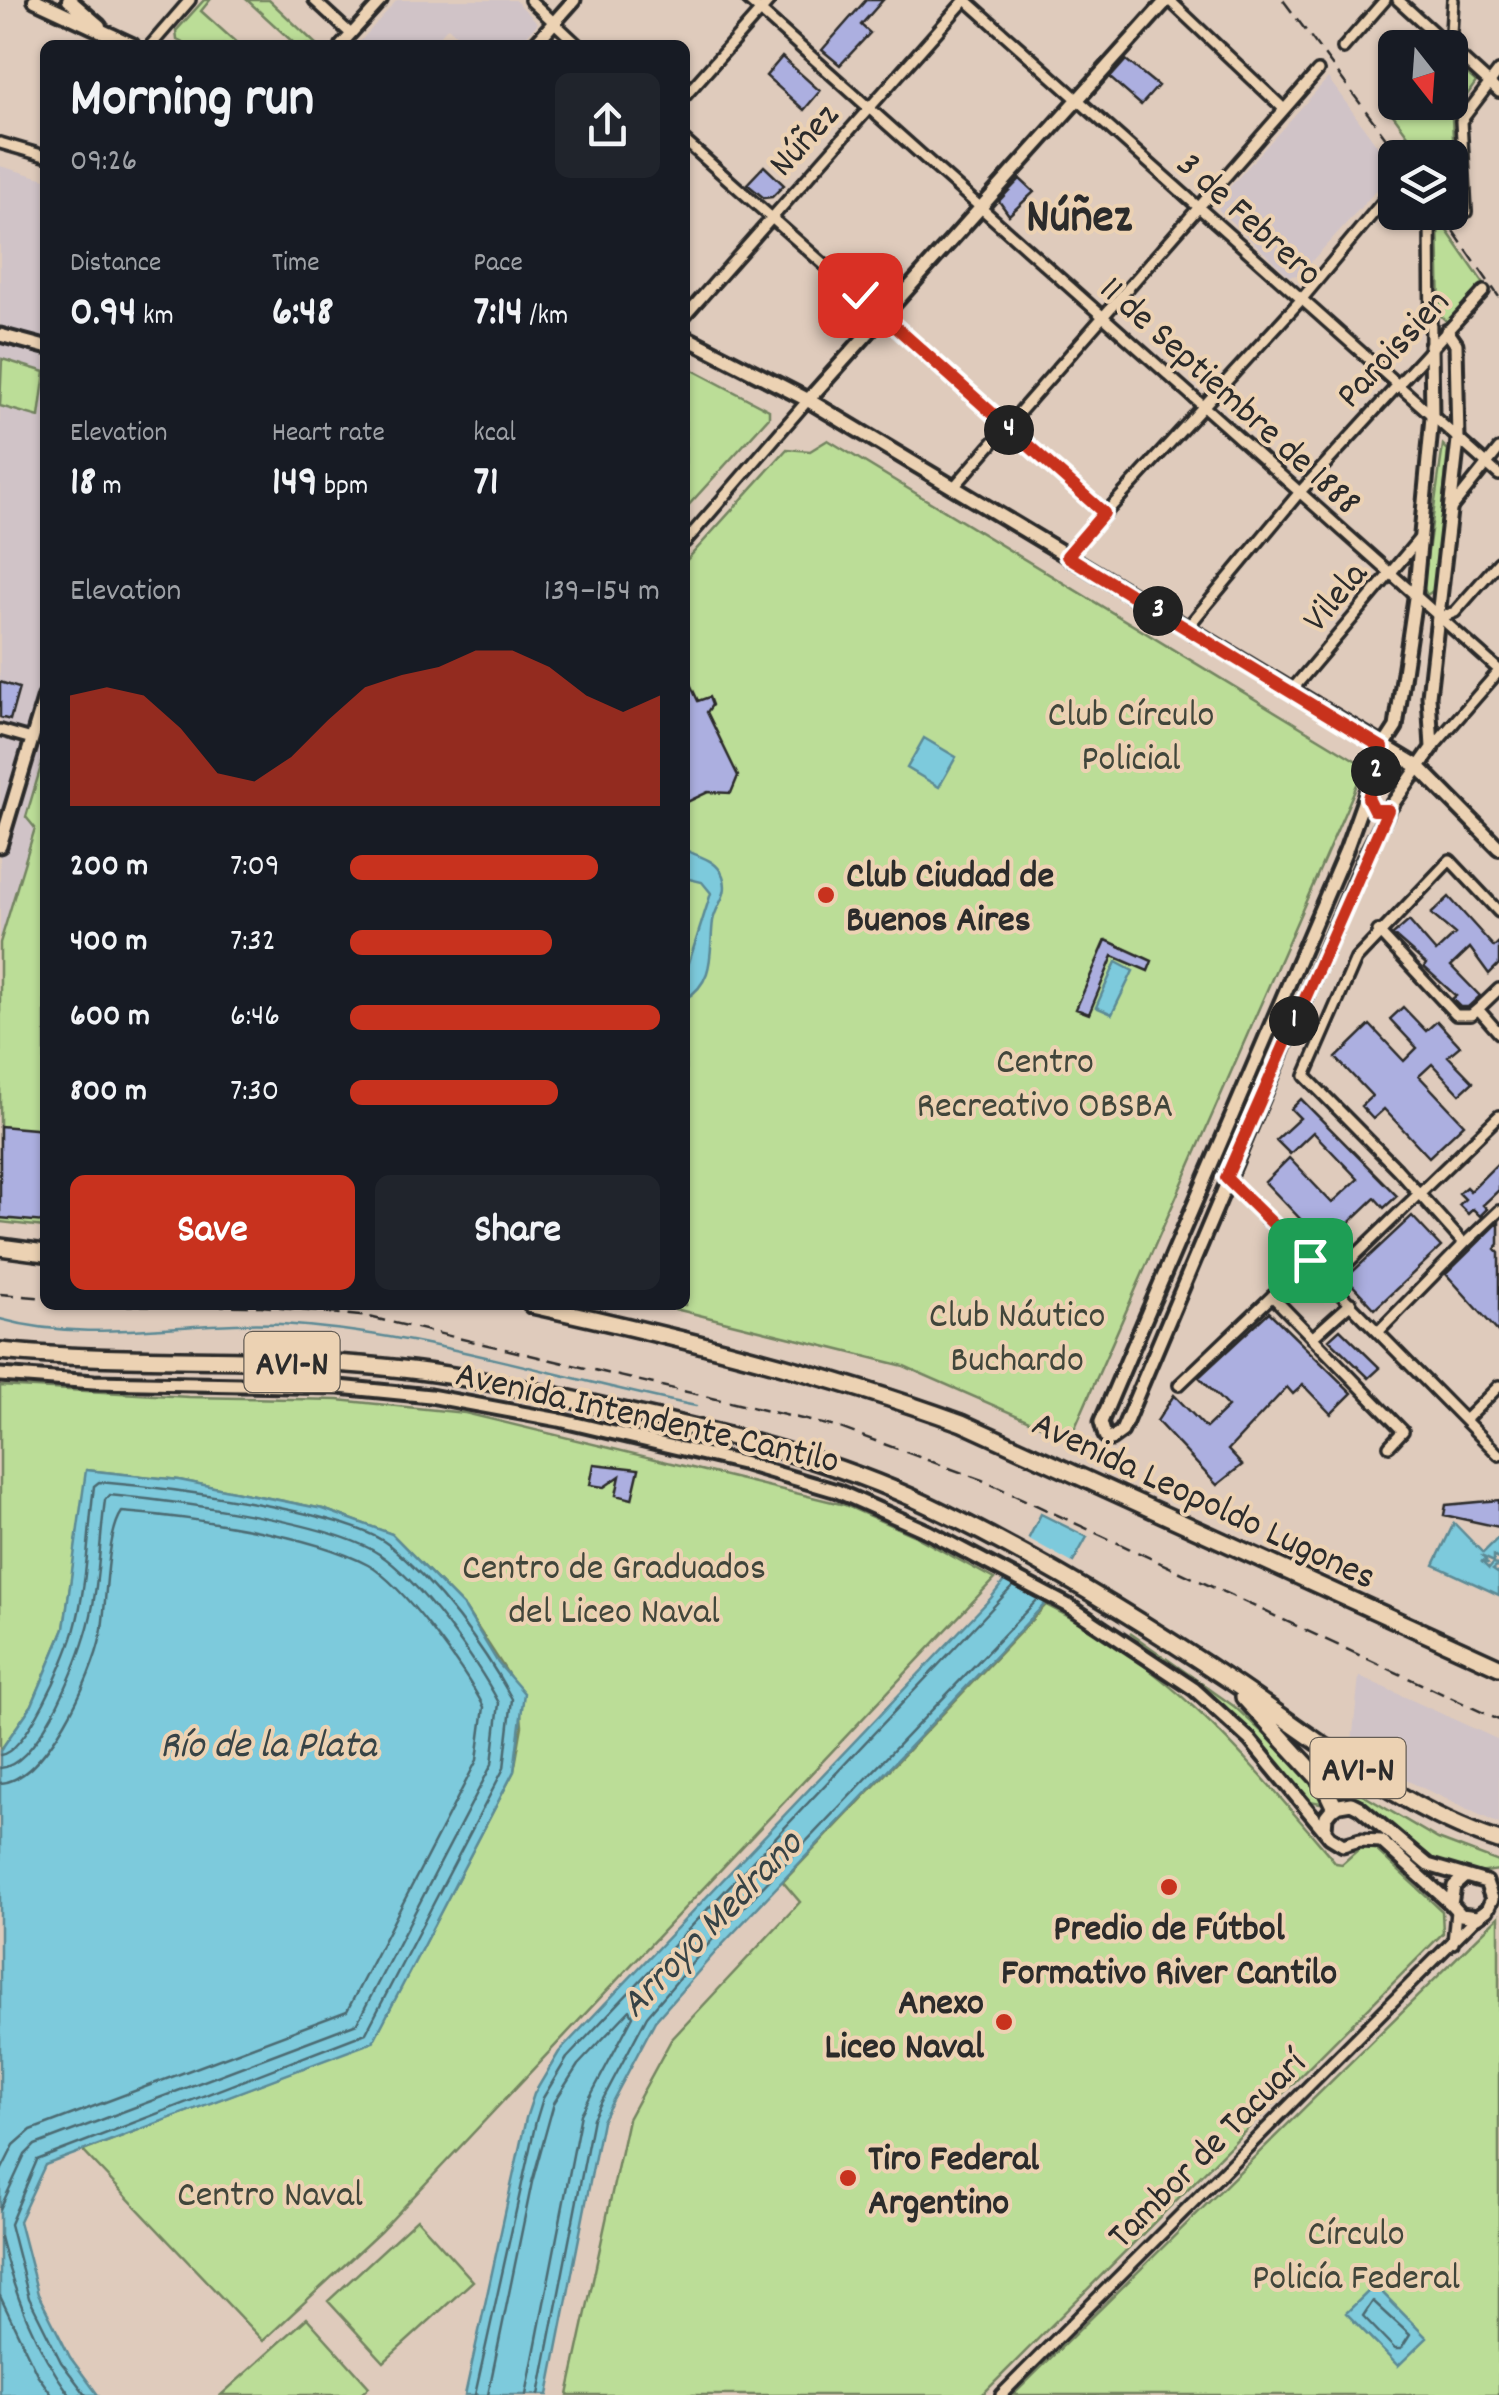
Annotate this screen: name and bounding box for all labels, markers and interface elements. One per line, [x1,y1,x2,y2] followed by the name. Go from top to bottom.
[1378,30,1468,120] north arrow
[1378,30,1468,230] map controls
[70,63,314,142] text: Morning run
[555,73,660,178] button: share
[758,92,855,191] street label: Núñez
[70,140,137,186] text: 09:26
[1162,140,1333,302] street label: 3 de Febrero
[1378,140,1468,230] button: layers
[1026,186,1133,255] district label: Núñez
[70,245,161,285] text: Distance
[272,245,320,285] text: Time
[473,245,523,285] text: Pace
[818,253,903,338] pin
[1085,265,1372,531] street label: 11 de Septiembre de 1888
[833,268,888,323] icon: check
[1325,279,1465,423] street label: Paroissien
[70,285,137,345] text: 0.94
[272,285,333,345] text: 6:48
[473,285,523,345] text: 7:14
[137,298,174,338] text: km
[523,298,568,338] text: /km
[984,405,1034,455] pin: 4
[1003,410,1015,450] text: 4
[70,415,167,455] text: Elevation
[272,415,385,455] text: Heart rate
[473,415,516,455] text: kcal
[70,455,96,515] text: 18
[272,455,318,515] text: 149
[473,455,499,515] text: 71
[96,468,122,508] text: m
[318,468,368,508] text: bpm
[1291,550,1384,646] street label: Vilela
[70,570,181,616] text: Elevation
[544,570,660,616] text: 139–154 m
[1133,586,1183,636] pin: 3
[1152,591,1164,631] text: 3
[1048,690,1214,789] park label: Club Círculo Policial
[1351,746,1401,796] pin: 2
[1370,751,1382,791] text: 2
[70,845,148,891] text: 200 m
[230,845,280,891] text: 7:09
[846,851,1054,950] place label: Club Ciudad de Buenos Aires
[815,884,837,906] marker: Club Ciudad de Buenos Aires
[70,920,147,966] text: 400 m
[230,920,276,966] text: 7:32
[70,995,150,1041] text: 600 m
[230,995,280,1041] text: 6:46
[1269,996,1319,1046] pin: 1
[1291,1001,1297,1041] text: 1
[917,1037,1173,1136] park label: Centro Recreativo OBSBA
[70,1070,147,1116] text: 800 m
[230,1070,279,1116] text: 7:30
[70,1175,355,1290] button: Save
[375,1175,660,1290] button: Share
[1268,1218,1353,1303] pin
[1283,1233,1338,1288] icon: arrive
[929,1291,1105,1390] park label: Club Náutico Buchardo
[244,1332,340,1392] road number: AV1-N
[449,1349,844,1491] street label: Avenida Intendente Cantilo
[1022,1399,1384,1607] street label: Avenida Leopoldo Lugones
[462,1543,766,1642] park label: Centro de Graduados del Liceo Naval
[160,1720,379,1777] water label: Río de la Plata
[1310,1738,1406,1798] road number: AV1-N
[609,1818,820,2033] water label: Arroyo Medrano
[1158,1876,1180,1898] marker: Predio de Fútbol Formativo River Cantilo
[1001,1904,1337,2003] place label: Predio de Fútbol Formativo River Cantilo
[825,1978,985,2077] place label: Anexo Liceo Naval
[993,2011,1015,2033] marker: Anexo Liceo Naval
[1097,2038,1323,2264] street label: Tambor de Tacuarí
[868,2134,1040,2233] place label: Tiro Federal Argentino
[837,2167,859,2189] marker: Tiro Federal Argentino
[177,2170,363,2225] park label: Centro Naval
[1252,2209,1460,2308] park label: Círculo Policía Federal

